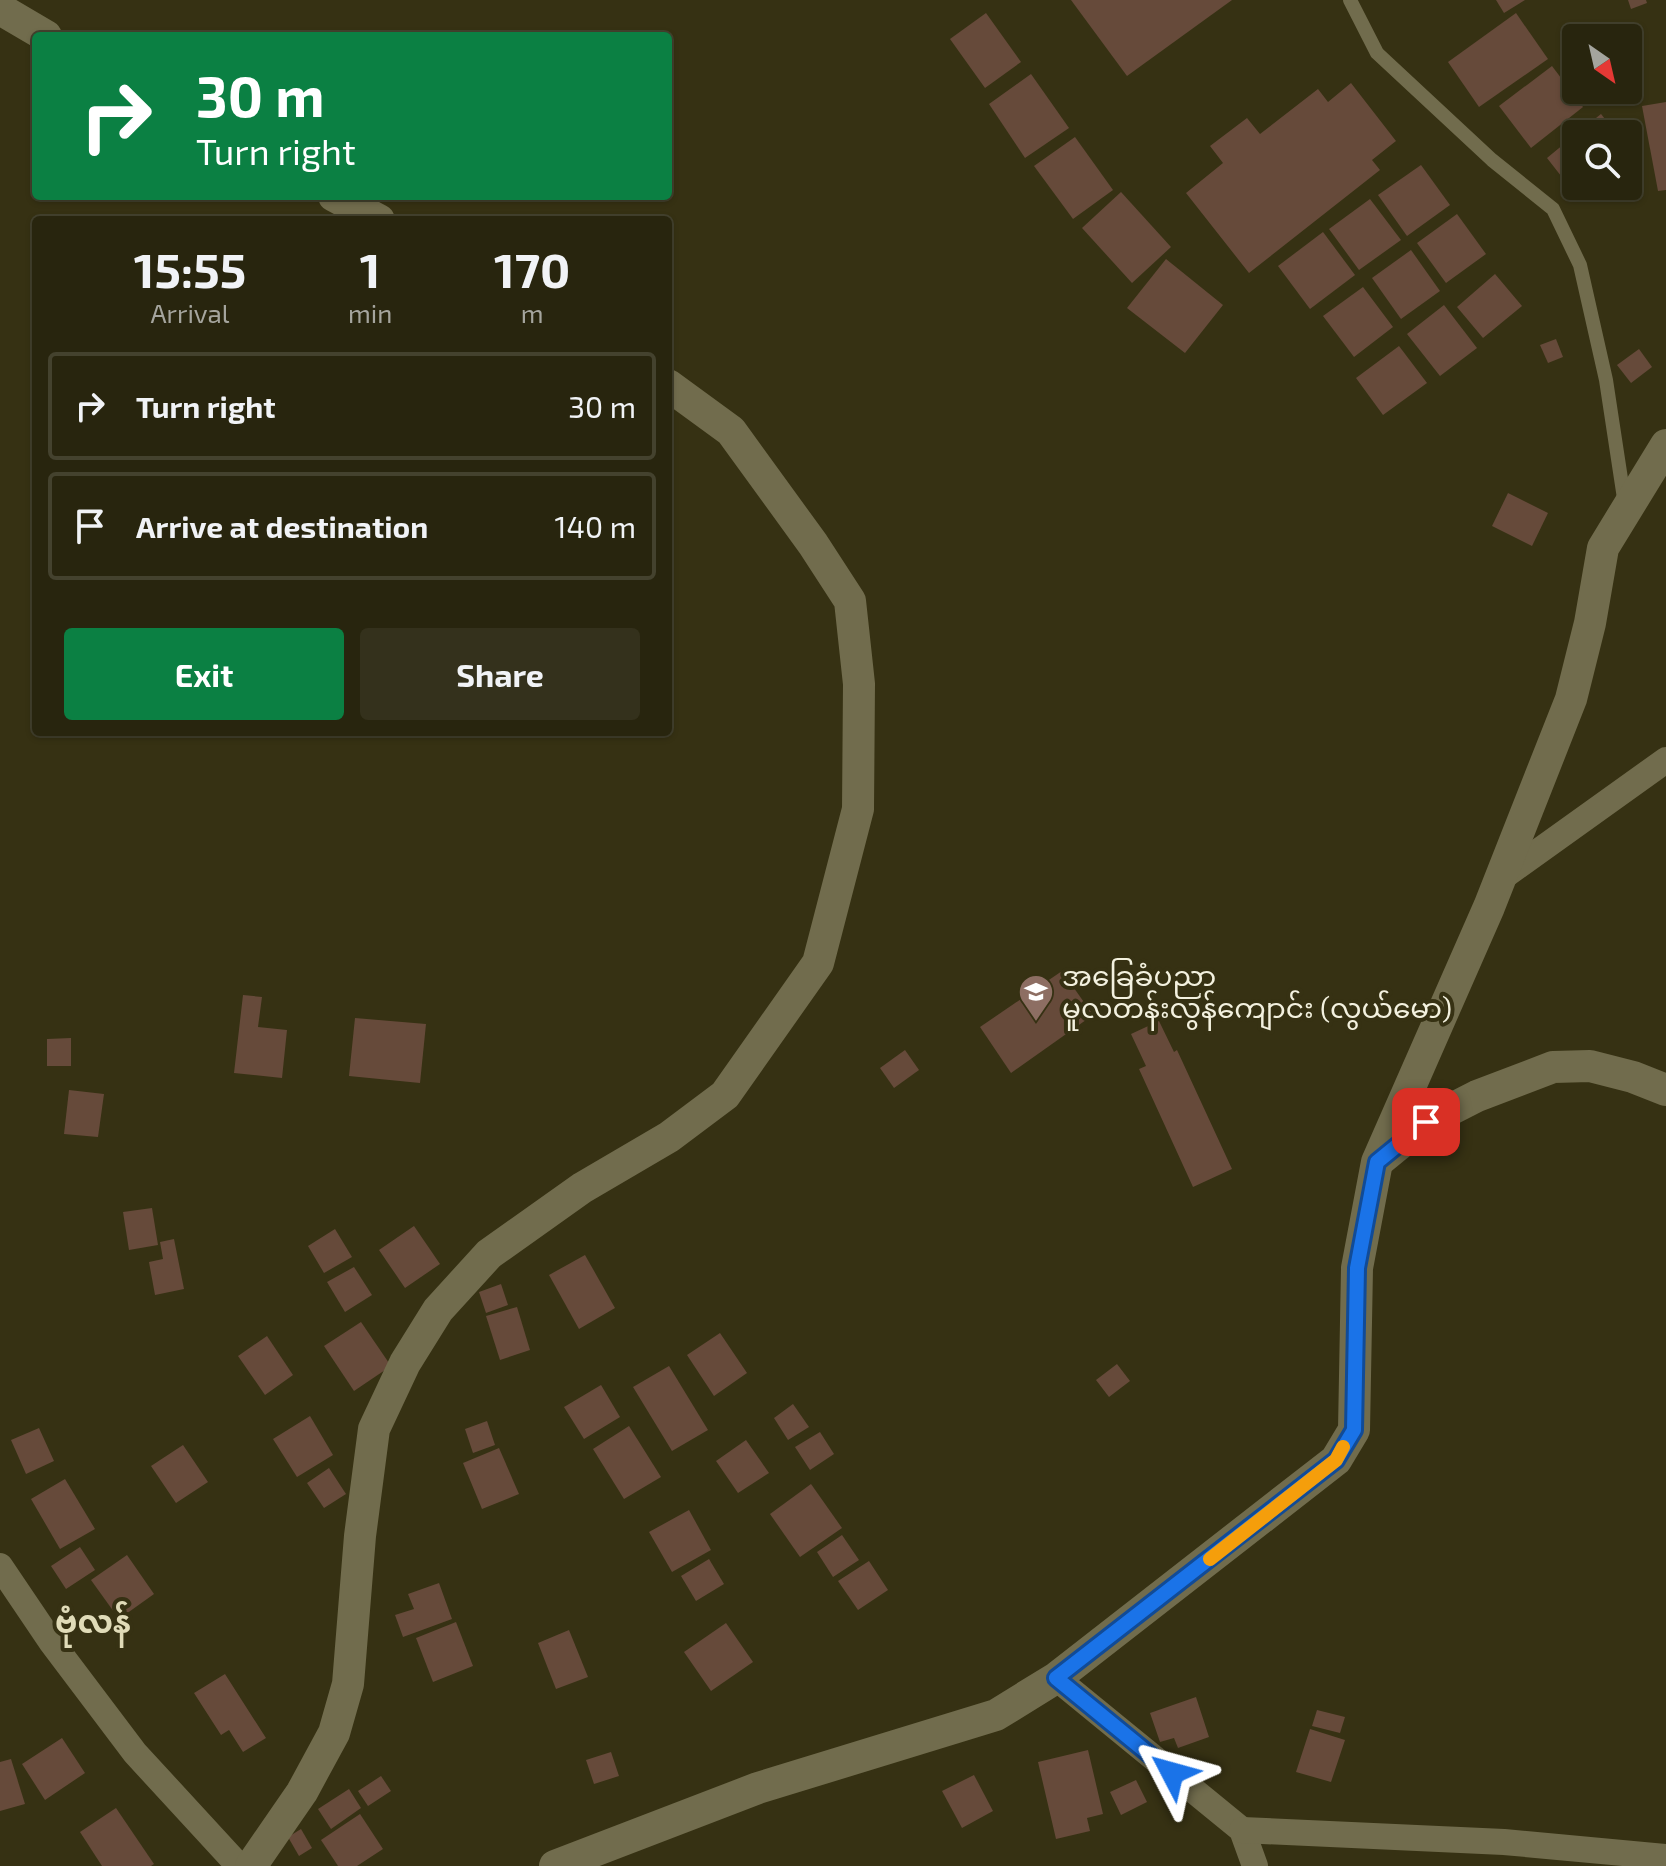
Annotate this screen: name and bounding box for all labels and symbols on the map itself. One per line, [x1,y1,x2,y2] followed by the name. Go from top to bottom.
[1562,24,1642,104] north arrow
[1062,958,1452,1031] place label: အခြေခံပညာ မူလတန်းလွန်ကျောင်း (လွယ်မော)
[1017,973,1055,1023] school or university icon: အခြေခံပညာ မူလတန်းလွန်ကျောင်း (လွယ်မော)
[1392,1088,1460,1156] pin
[55,1600,131,1648] district label: ဗုံလန်
[1130,1731,1214,1815] position arrow

